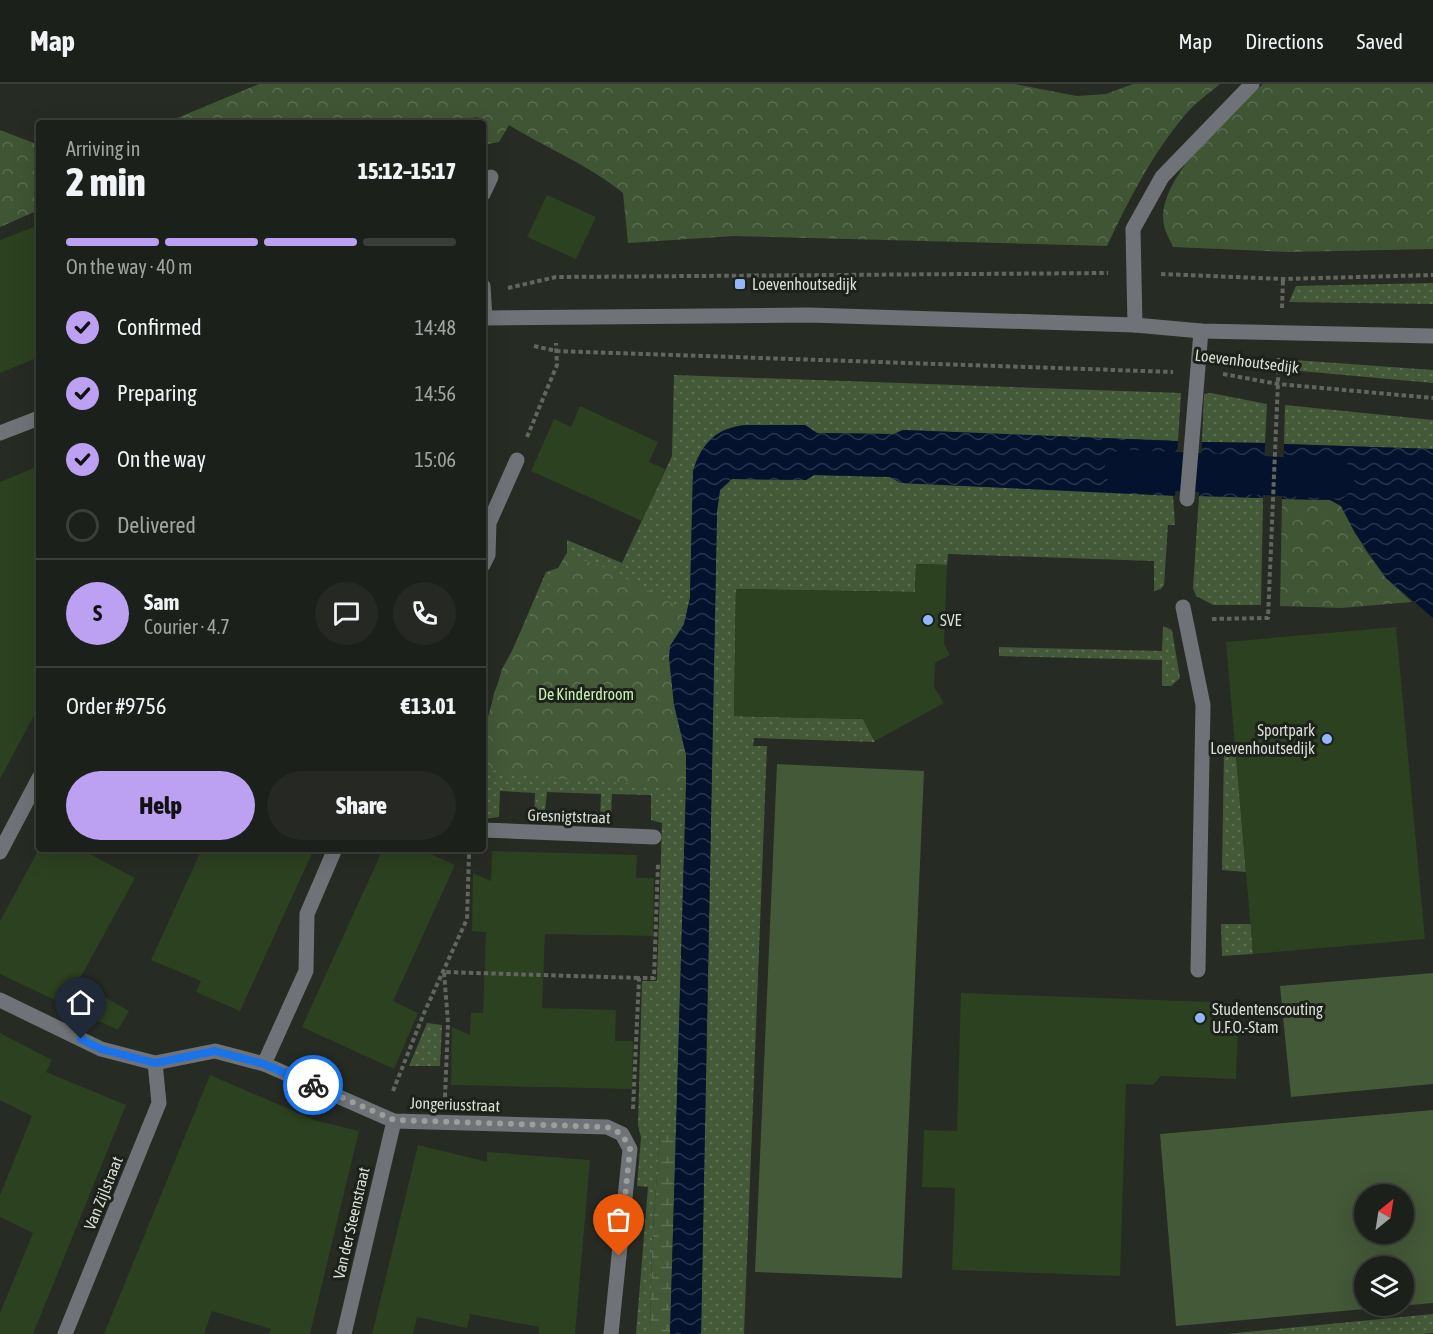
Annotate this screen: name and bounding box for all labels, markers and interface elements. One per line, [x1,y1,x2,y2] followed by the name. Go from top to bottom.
[30,25,75,57] text: Map
[1178,29,1212,53] text: Map
[1245,29,1324,53] text: Directions
[1357,29,1403,53] text: Saved
[66,137,140,160] text: Arriving in
[358,158,456,184] text: 15:12–15:17
[66,160,146,204] text: 2 min
[66,255,192,278] text: On the way · 40 m
[752,275,857,294] place label: Loevenhoutsedijk
[733,277,747,291] marker: Loevenhoutsedijk
[66,311,99,344] icon: check
[117,314,202,340] text: Confirmed
[415,316,456,339] text: 14:48
[1194,346,1300,377] street label: Loevenhoutsedijk
[66,377,99,410] icon: check
[117,380,197,406] text: Preparing
[415,382,456,405] text: 14:56
[66,443,99,476] icon: check
[117,446,206,472] text: On the way
[414,448,456,471] text: 15:06
[117,512,196,538] text: Delivered
[315,582,378,645] button: chat
[393,582,456,645] button: phone
[144,589,179,615] text: Sam
[93,600,102,626] text: S
[940,611,962,629] place label: SVE
[921,613,935,627] marker: SVE
[144,615,230,638] text: Courier · 4.7
[538,685,634,703] park label: De Kinderdroom
[66,693,166,719] text: Order #9756
[401,693,456,719] text: €13.01
[1210,721,1315,758] place label: Sportpark Loevenhoutsedijk
[1320,732,1334,746] marker: Sportpark Loevenhoutsedijk
[66,771,255,840] button: Help
[267,771,456,840] button: Share
[527,806,611,827] street label: Gresnigtstraat
[55,977,106,1039] pin
[64,986,97,1019] icon: home
[1212,1000,1323,1036] place label: Studentenscouting U.F.O.-Stam
[1193,1011,1207,1025] marker: Studentenscouting U.F.O.-Stam
[283,1055,343,1115] courier
[297,1069,330,1102] icon: bike
[410,1093,501,1116] street label: Jongeriusstraat
[80,1153,127,1233] street label: Van Zijlstraat
[329,1165,373,1281] street label: Van der Steenstraat
[1354,1184,1414,1244] north arrow
[1354,1184,1414,1316] map controls
[593,1194,644,1256] pin
[602,1203,635,1236] icon: bag
[1354,1256,1414,1316] button: layers

